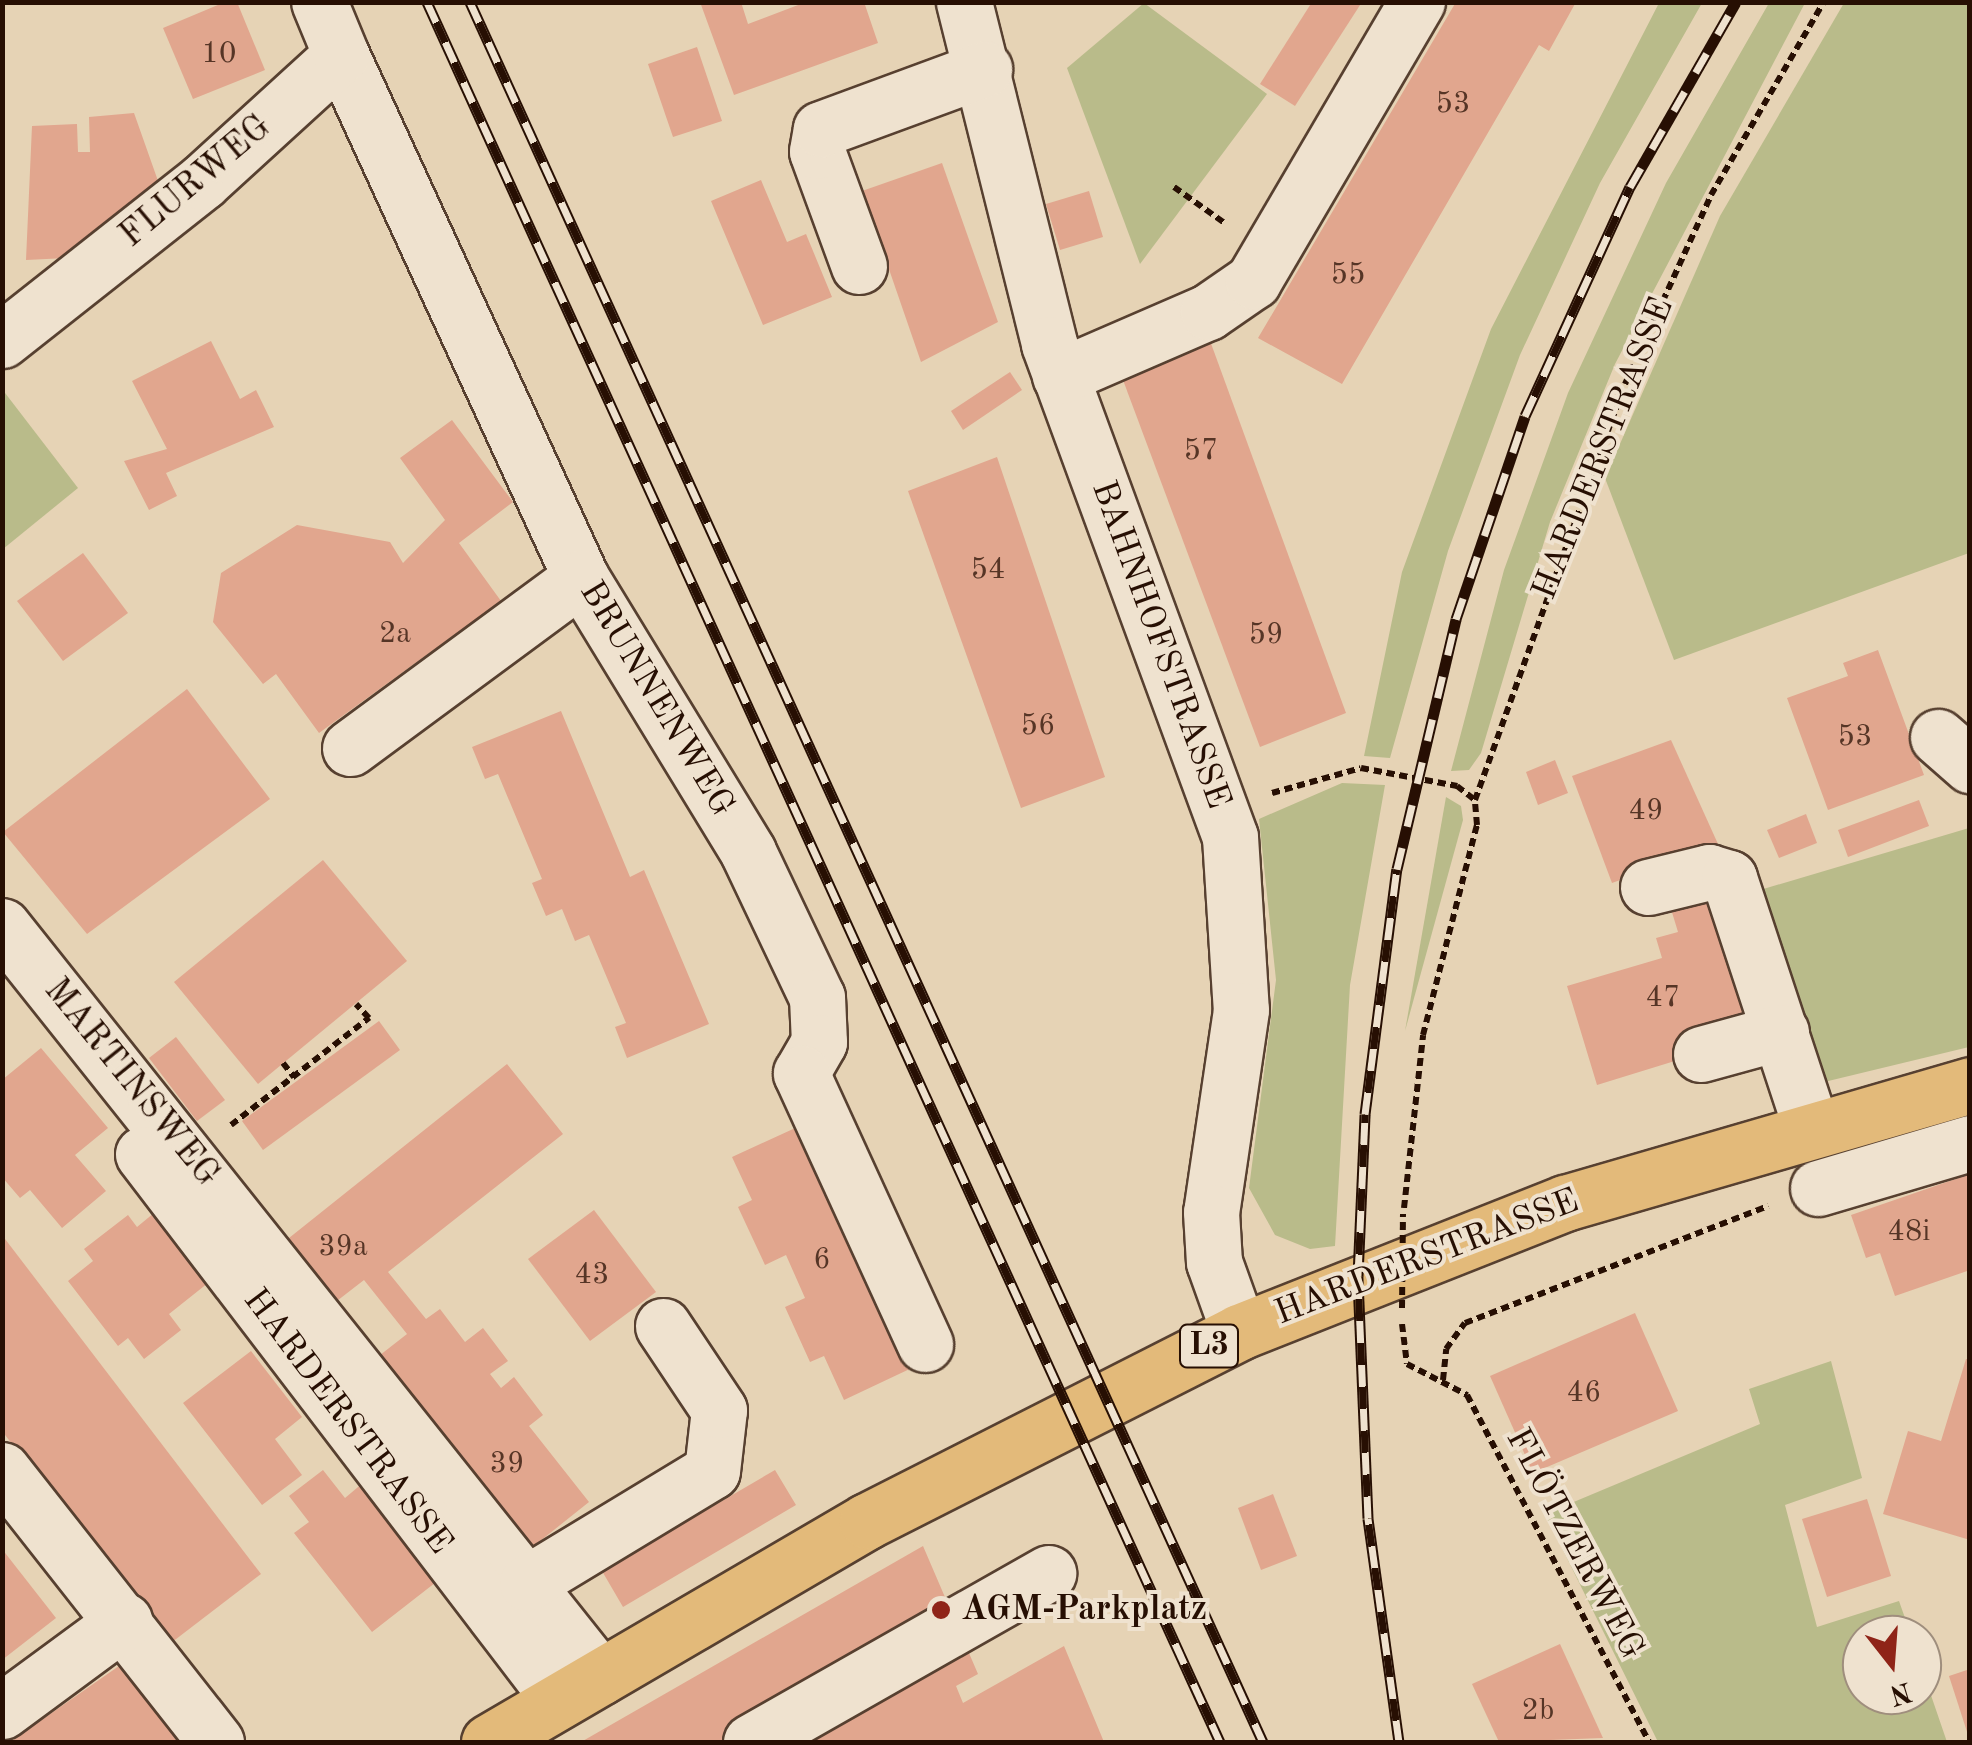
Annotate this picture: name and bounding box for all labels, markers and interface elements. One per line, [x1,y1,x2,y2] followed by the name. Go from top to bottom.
[202,36,236,72] house number: 10
[1436,86,1470,122] house number: 53
[112,107,280,257] street label: FLURWEG
[1331,257,1365,293] house number: 55
[1524,292,1684,606] street label: HARDERSTRASSE
[1184,433,1218,469] house number: 57
[1081,475,1239,815] street label: BAHNHOFSTRASSE
[971,552,1005,588] house number: 54
[569,574,743,824] street label: BRUNNENWEG
[379,616,411,652] house number: 2a
[1249,617,1283,653] house number: 59
[1021,708,1055,744] house number: 56
[1838,719,1872,755] house number: 53
[1629,793,1663,829] house number: 49
[34,971,228,1195] street label: MARTINSWEG
[1646,980,1680,1016] house number: 47
[1269,1181,1585,1335] street label: HARDERSTRASSE
[1888,1214,1930,1250] house number: 48i
[318,1229,368,1265] house number: 39a
[813,1242,831,1278] house number: 6
[575,1257,609,1293] house number: 43
[233,1281,461,1563] street label: HARDERSTRASSE
[1179,1319,1239,1373] road number: L3
[1567,1375,1601,1411] house number: 46
[1496,1421,1652,1667] street label: FLÖTZERWEG
[490,1446,524,1482] house number: 39
[961,1589,1207,1631] place label: AGM-Parkplatz
[930,1599,952,1621] marker: AGM-Parkplatz
[1842,1615,1942,1715] north arrow
[1886,1675,1915,1708] text: N
[1522,1693,1554,1729] house number: 2b

